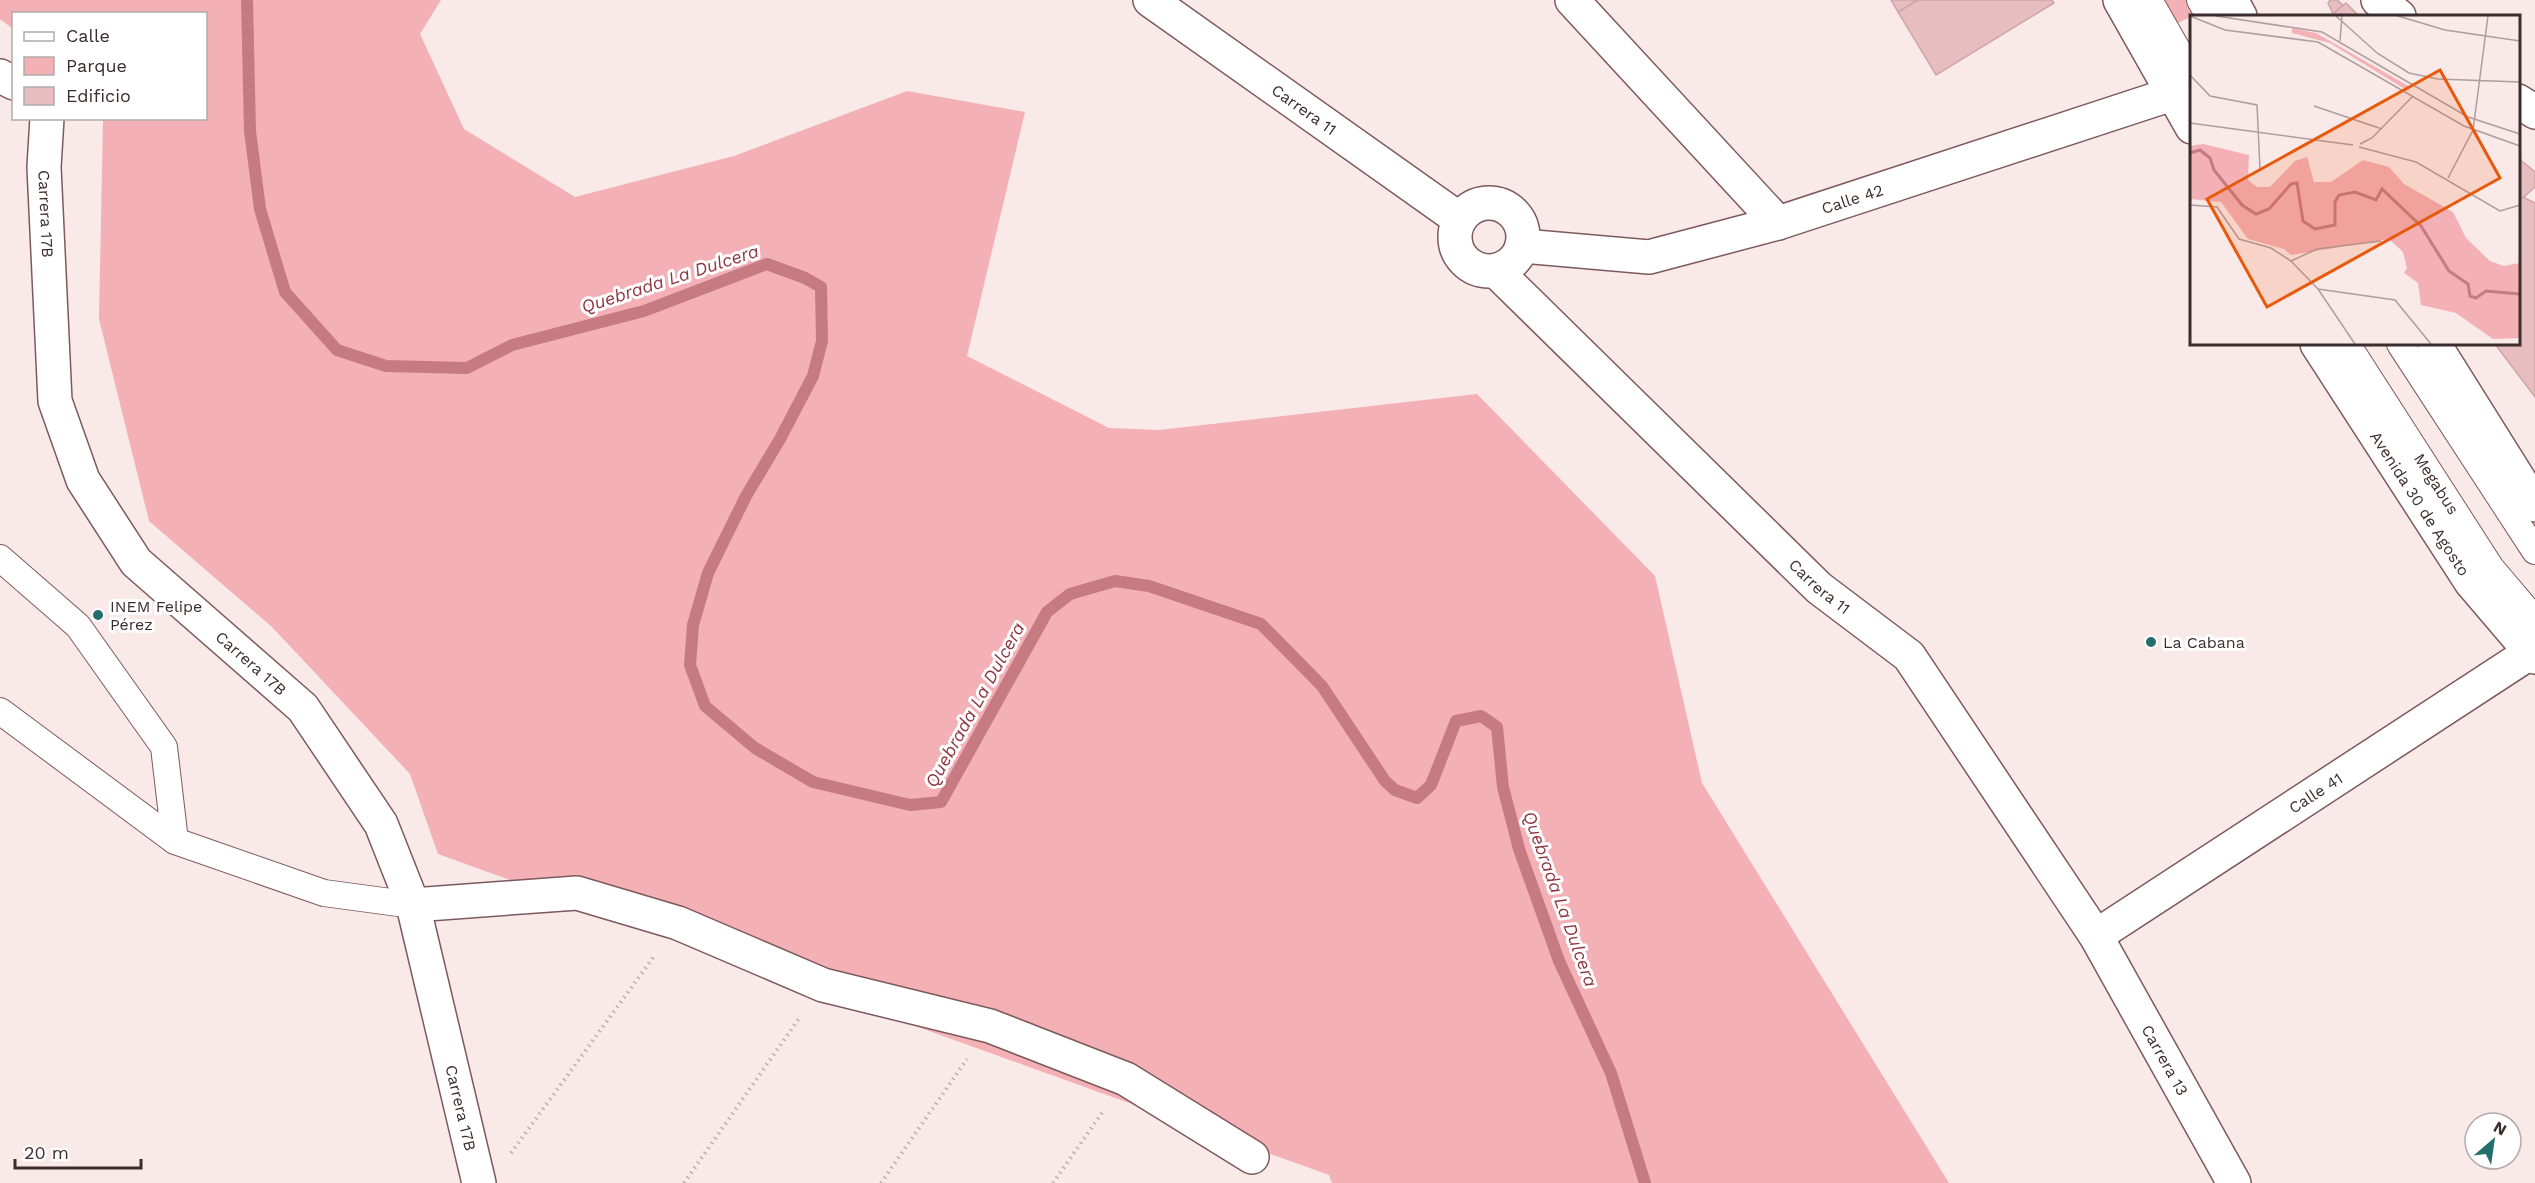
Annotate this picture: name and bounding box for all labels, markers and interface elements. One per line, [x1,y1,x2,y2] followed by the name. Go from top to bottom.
[12,12,207,120] legend
[2190,15,2520,345] inset map
[66,25,110,46] text: Calle
[66,55,127,76] text: Parque
[1268,80,1340,139] street label: Carrera 11
[66,85,131,106] text: Edificio
[34,170,57,258] street label: Carrera 17B
[1819,180,1886,218] street label: Calle 42
[579,240,761,317] water label: Quebrada La Dulcera
[2366,428,2473,580] street label: Avenida 30 de Agosto
[2410,450,2463,518] street label: Megabus
[1785,555,1854,618] street label: Carrera 11
[110,597,202,634] place label: INEM Felipe Pérez
[91,608,105,622] marker: INEM Felipe Pérez
[920,619,1029,791] water label: Quebrada La Dulcera
[212,627,290,699] street label: Carrera 17B
[2163,633,2245,652] place label: La Cabana
[2144,635,2158,649] marker: La Cabana
[2285,769,2346,818] street label: Calle 41
[1519,808,1602,989] water label: Quebrada La Dulcera
[2138,1022,2192,1099] street label: Carrera 13
[441,1063,480,1153] street label: Carrera 17B
[2463,1111,2523,1171] north arrow
[2490,1117,2510,1140] text: N
[15,1132,141,1170] scale bar
[24,1142,69,1163] text: 20 m

